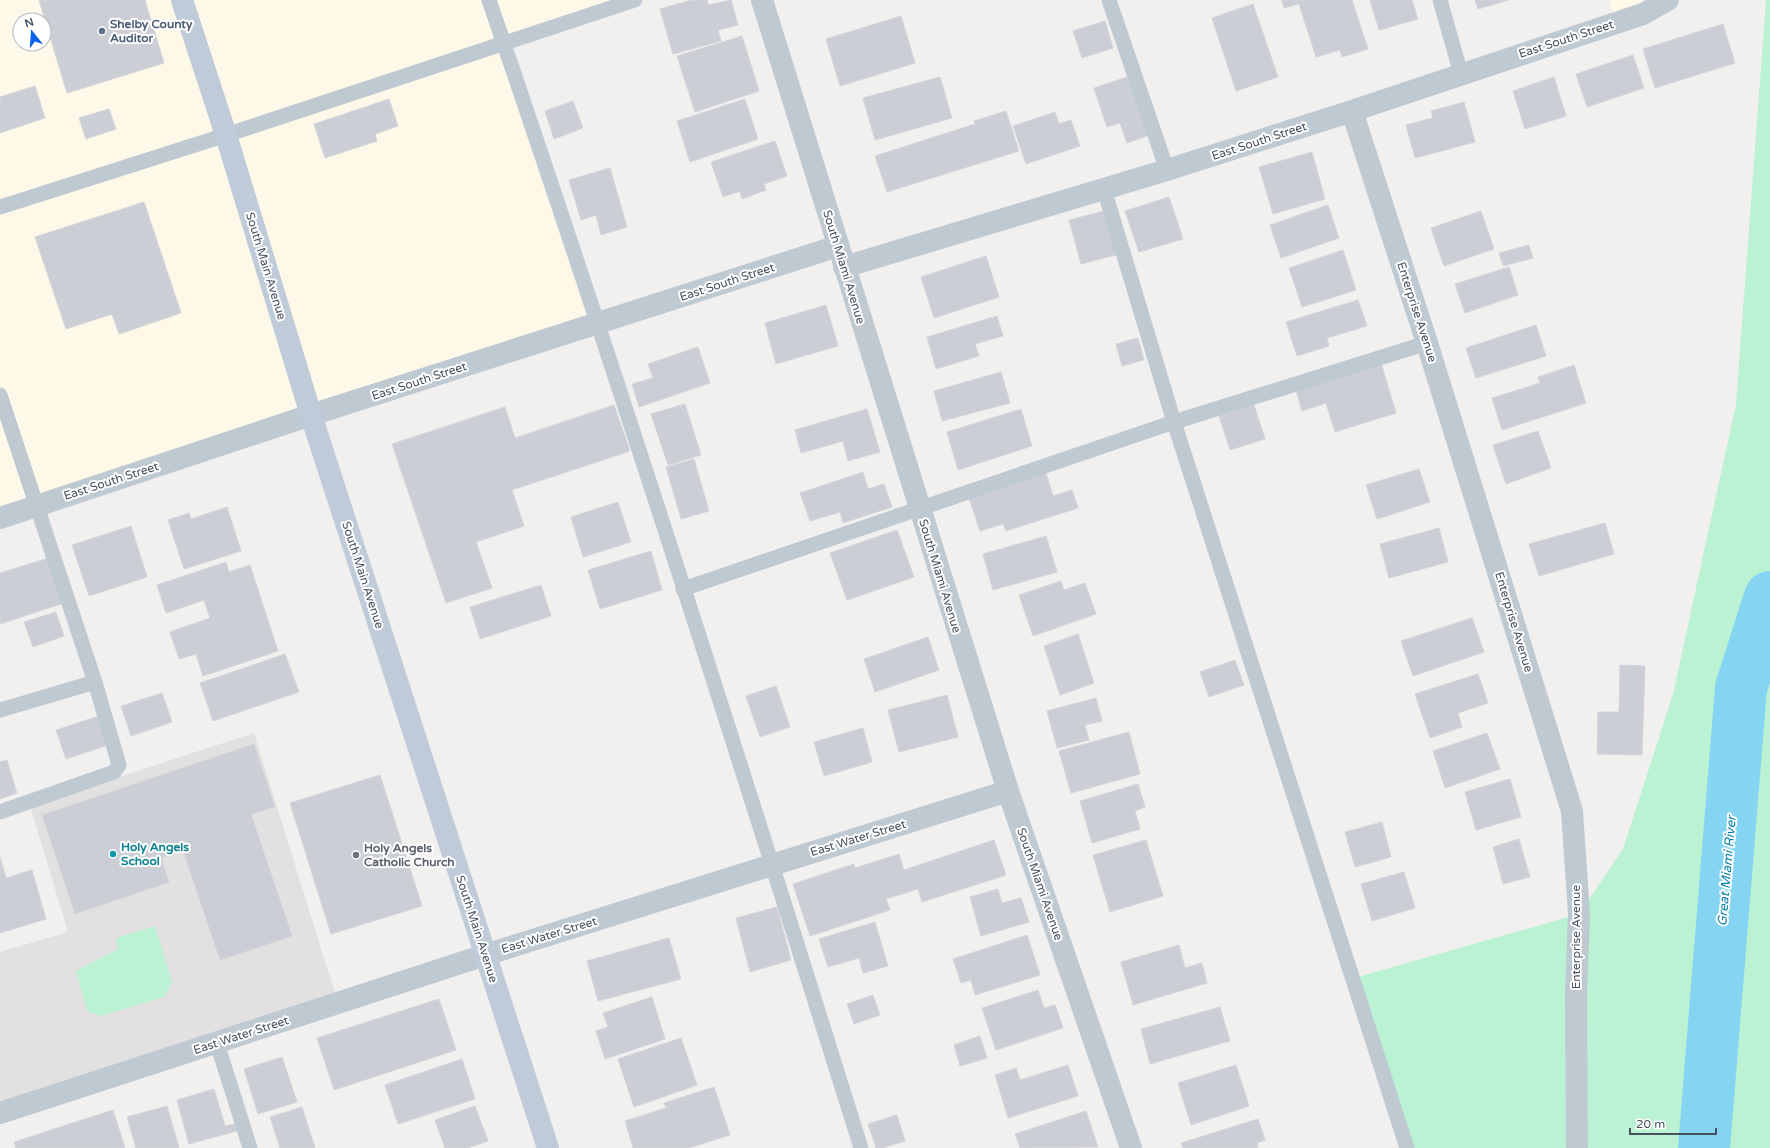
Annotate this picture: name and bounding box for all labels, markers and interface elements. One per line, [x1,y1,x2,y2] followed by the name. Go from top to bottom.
[12,12,52,52] north arrow
[23,15,35,30] text: N
[110,17,193,45] place label: Shelby County Auditor
[1517,17,1616,61] street label: East South Street
[97,26,107,36] marker: Shelby County Auditor
[1210,119,1309,163] street label: East South Street
[820,208,868,326] street label: South Miami Avenue
[243,211,289,322] street label: South Main Avenue
[678,260,777,304] street label: East South Street
[1394,260,1440,364] street label: Enterprise Avenue
[370,359,469,403] street label: East South Street
[62,459,161,503] street label: East South Street
[916,517,964,635] street label: South Miami Avenue
[339,520,387,630] street label: South Main Avenue
[1492,570,1536,674] street label: Enterprise Avenue
[1714,813,1740,927] water label: Great Miami River
[808,817,908,859] street label: East Water Street
[1014,826,1066,942] street label: South Miami Avenue
[121,840,189,868] place label: Holy Angels School
[364,841,455,869] place label: Holy Angels Catholic Church
[108,849,118,859] marker: Holy Angels School
[351,850,361,860] marker: Holy Angels Catholic Church
[453,874,501,984] street label: South Main Avenue
[1569,885,1583,989] street label: Enterprise Avenue
[499,914,599,956] street label: East Water Street
[192,1013,291,1057] street label: East Water Street
[1630,1110,1716,1136] scale bar
[1636,1117,1665,1131] text: 20 m

